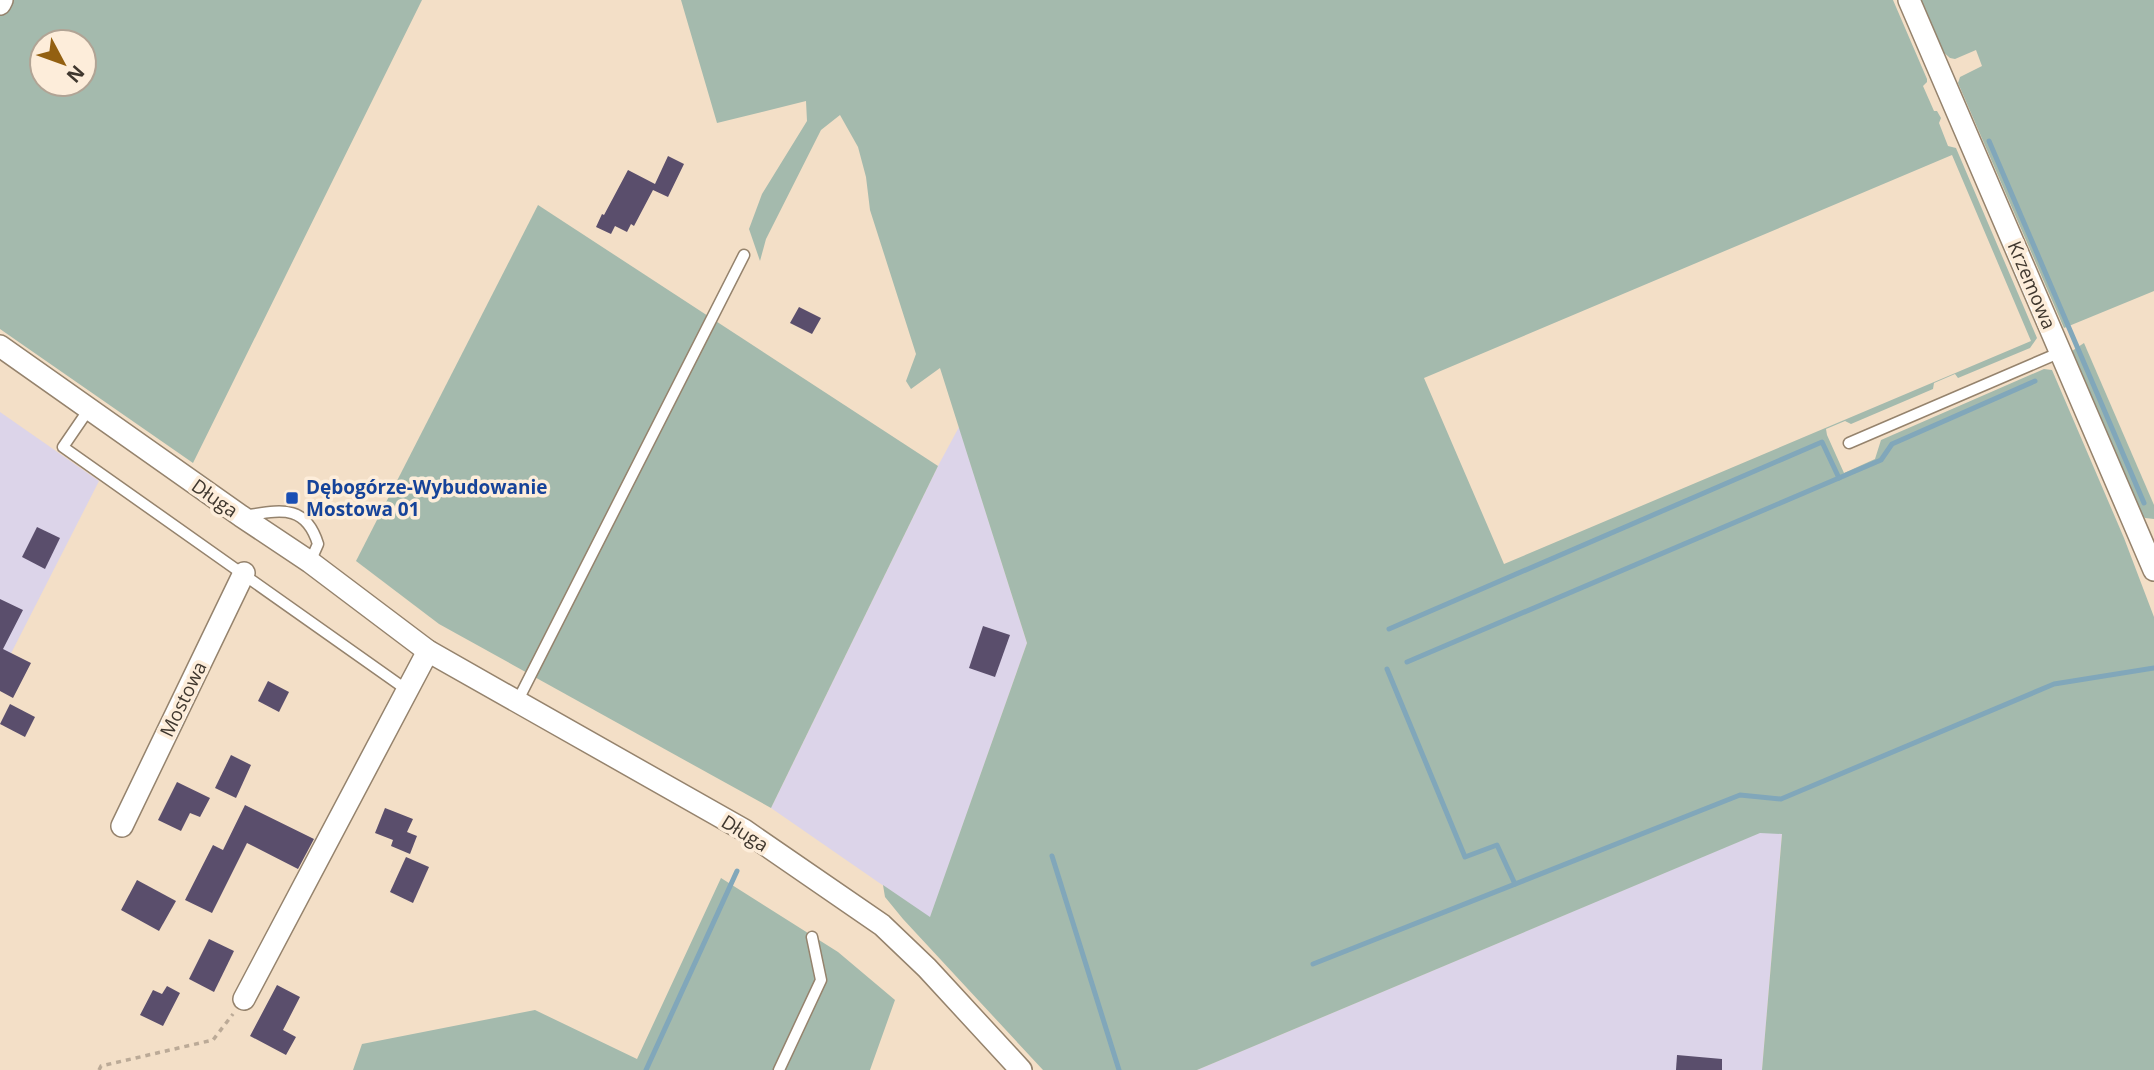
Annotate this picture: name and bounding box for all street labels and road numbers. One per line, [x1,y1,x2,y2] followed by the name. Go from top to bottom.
[2002,237,2062,333] street label: Krzemowa
[187,473,243,523] street label: Długa
[154,657,212,741] street label: Mostowa
[716,808,774,858] street label: Długa

